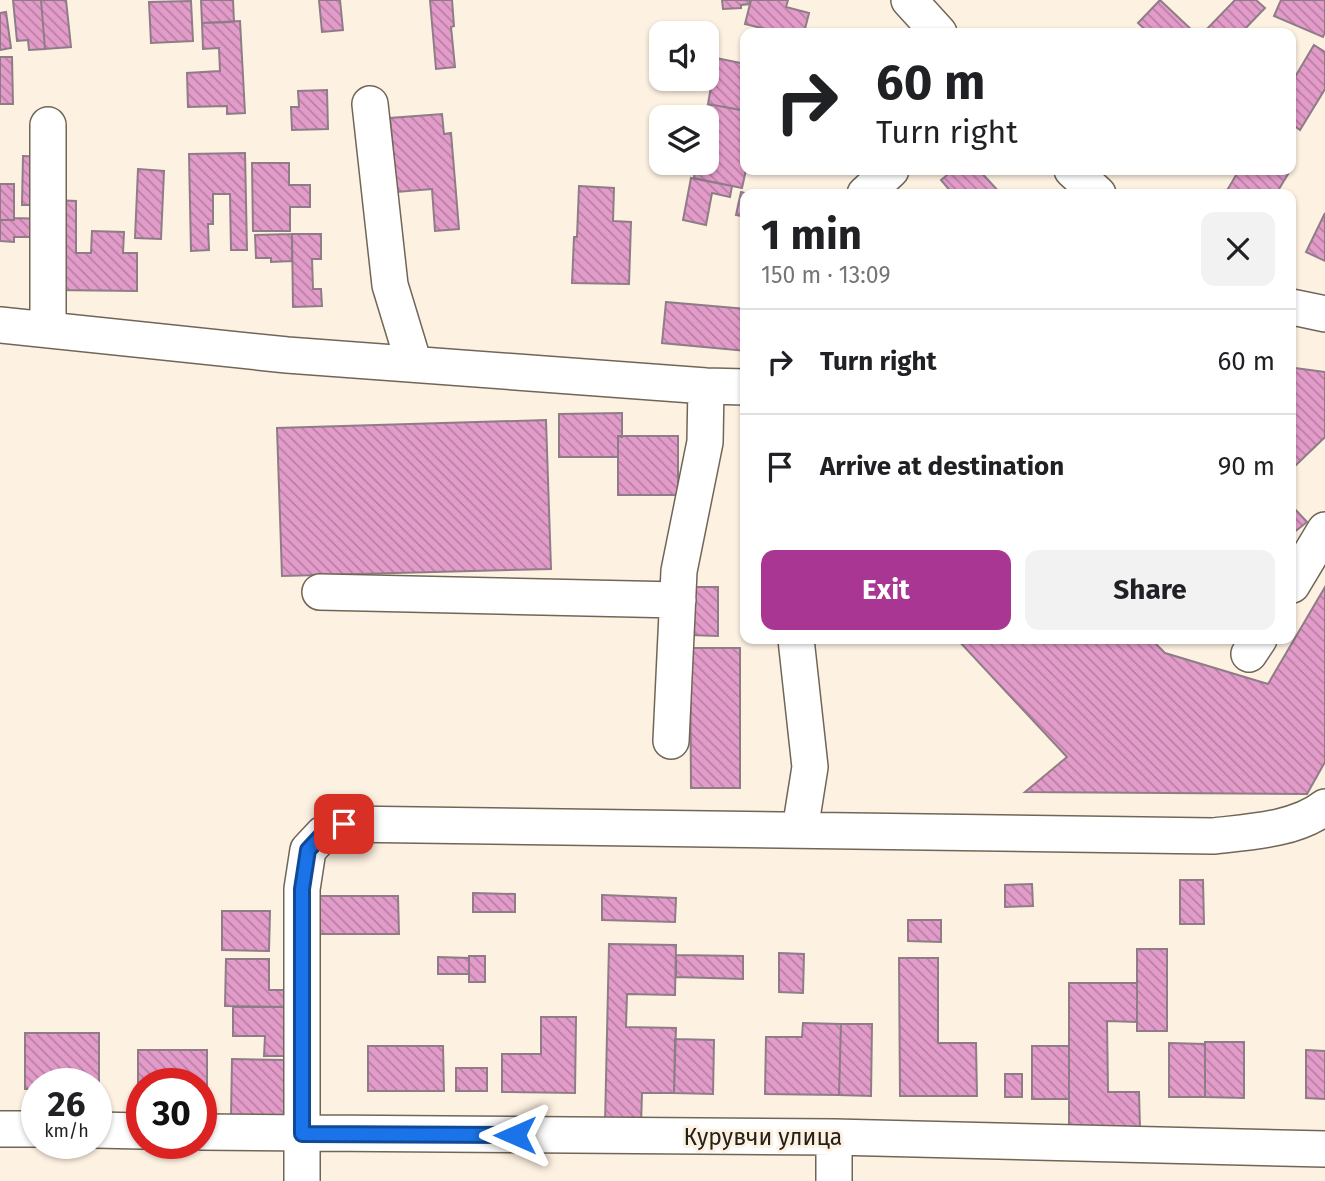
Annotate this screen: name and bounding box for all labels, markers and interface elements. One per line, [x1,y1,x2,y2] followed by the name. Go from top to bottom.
[649,21,719,175] map controls
[649,21,719,91] button: sound
[876,53,985,112] text: 60 m
[761,56,852,147] icon: right
[649,105,719,175] button: layers
[876,113,1018,151] text: Turn right
[761,210,862,260] text: 1 min
[1201,212,1275,286] button: close
[761,261,890,289] text: 150 m · 13:09
[761,343,799,381] icon: right
[820,346,937,377] text: Turn right
[1217,346,1275,377] text: 60 m
[761,448,799,486] icon: arrive
[820,451,1064,482] text: Arrive at destination
[1218,451,1275,482] text: 90 m
[761,550,1011,630] button: Exit
[1025,550,1275,630] button: Share
[314,794,374,854] pin
[325,805,363,843] icon: arrive
[126,1068,217,1159] speed limit sign: 30
[48,1083,85,1125] text: 26
[478,1098,552,1172] position arrow
[44,1120,89,1142] text: km/h
[684,1123,842,1151] street label: Курувчи улица

